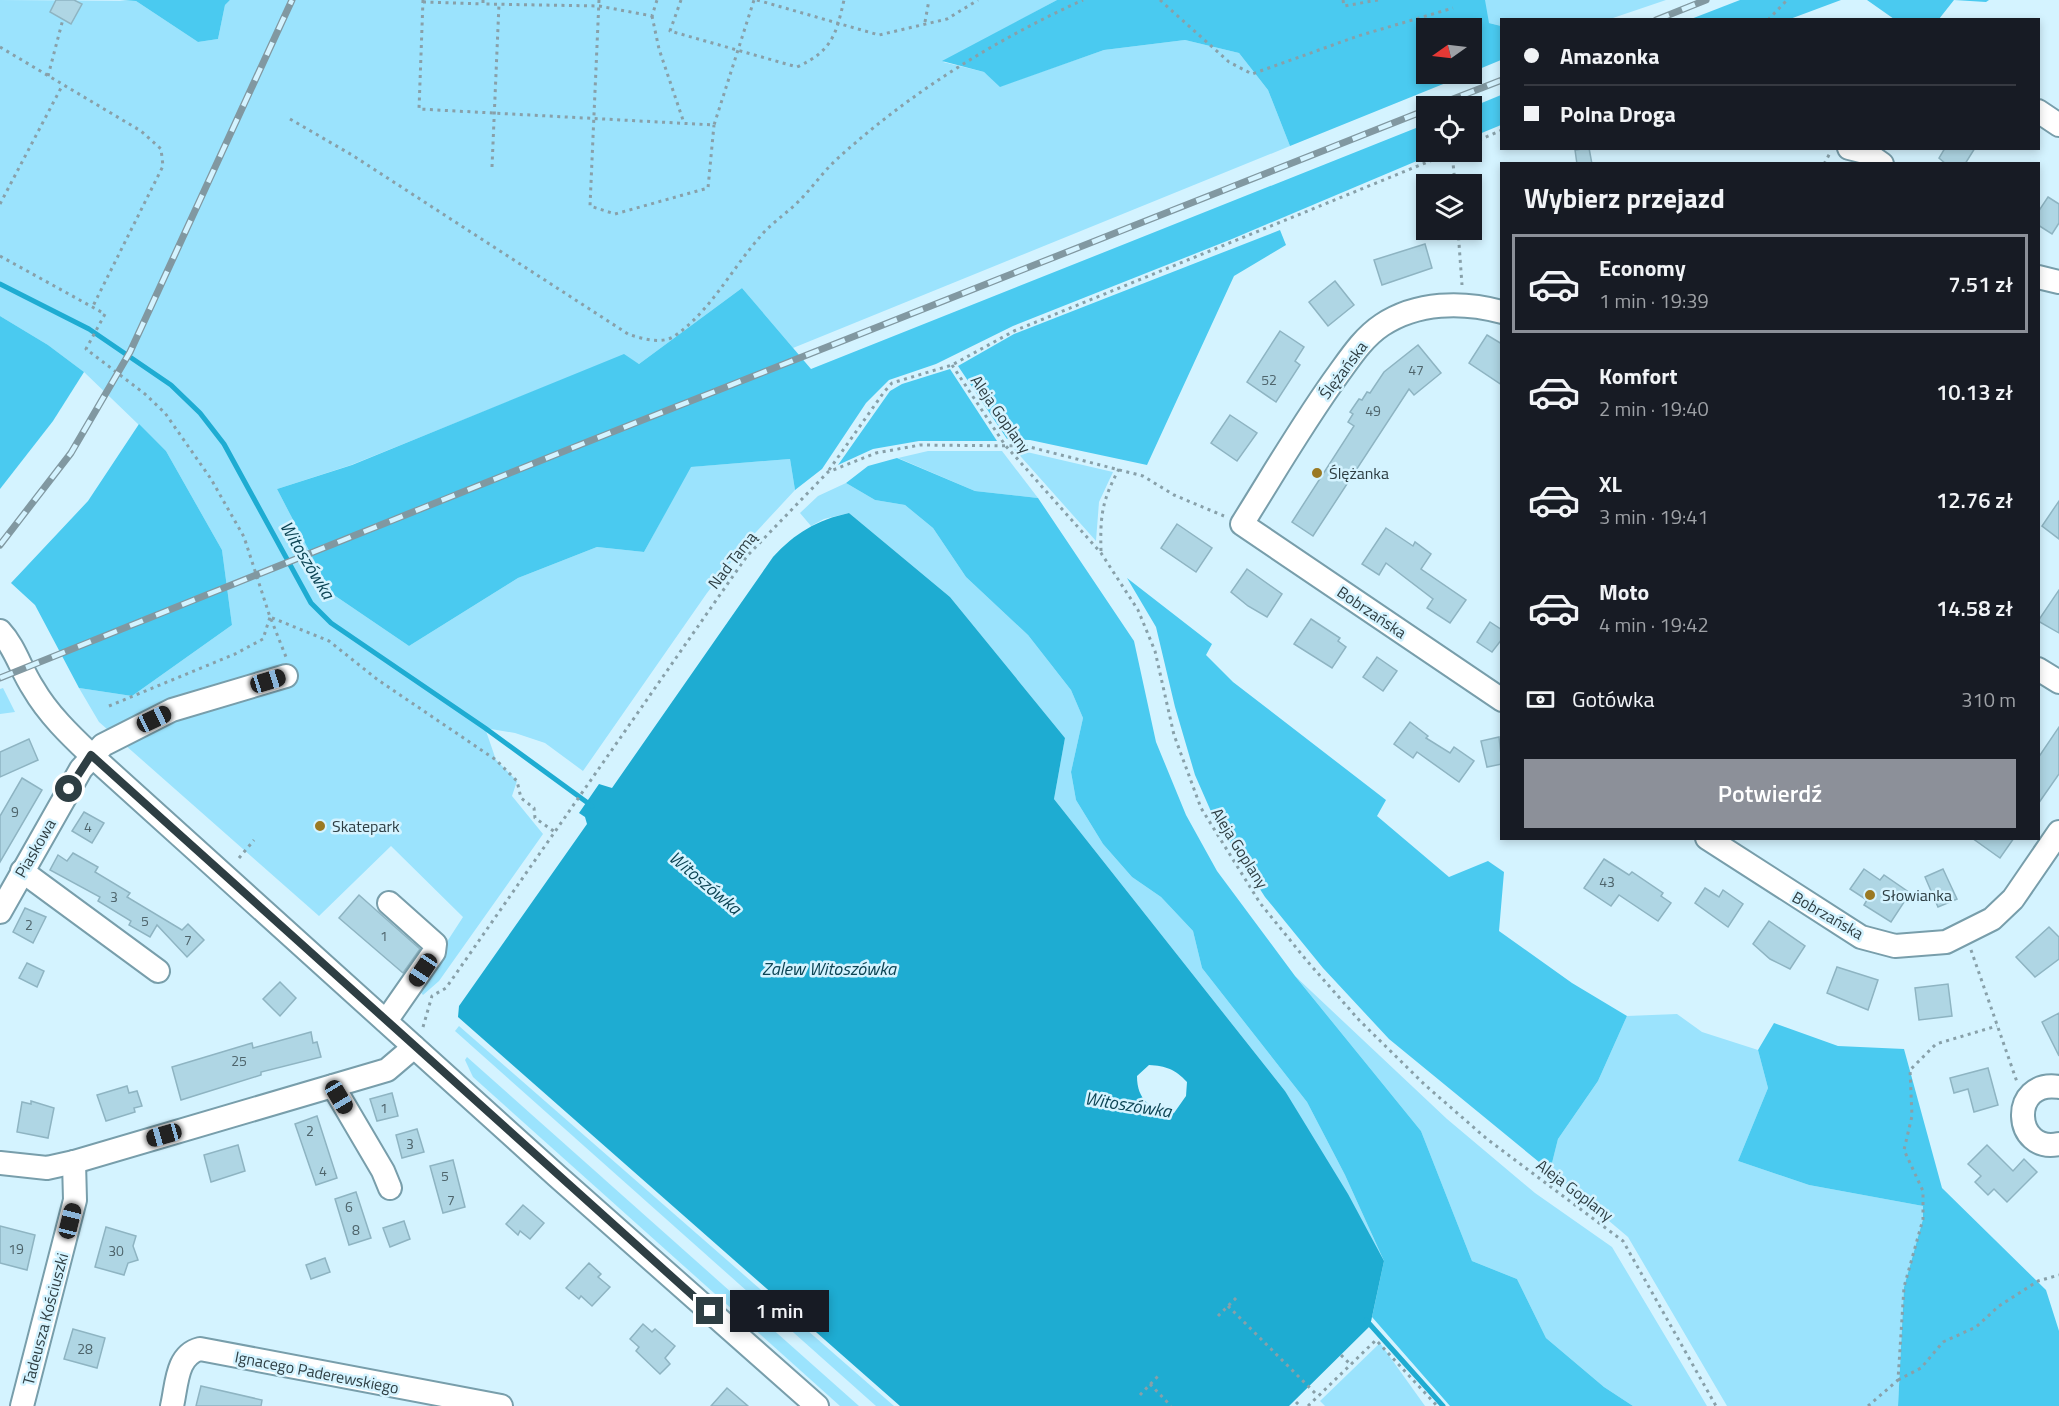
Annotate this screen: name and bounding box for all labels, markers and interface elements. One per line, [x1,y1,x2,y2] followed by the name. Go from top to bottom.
[1416,18,1482,84] north arrow
[1416,18,1482,240] map controls
[1560,39,1659,73] text: Amazonka
[1416,96,1482,162] button: locate
[1560,97,1676,131] text: Polna Droga
[1416,174,1482,240] button: layers
[1524,177,1725,218] text: Wybierz przejazd
[1599,251,1686,285] text: Economy
[1527,257,1581,311] icon: car
[1948,267,2013,301] text: 7.51 zł
[1599,285,1709,316] text: 1 min · 19:39
[1313,336,1373,404] street label: Ślężańska
[1408,359,1424,380] house number: 47
[1599,359,1678,393] text: Komfort
[1527,365,1581,419] icon: car
[1261,369,1277,390] house number: 52
[965,370,1037,458] street label: Aleja Goplany
[1936,375,2013,409] text: 10.13 zł
[1599,393,1709,424] text: 2 min · 19:40
[1365,400,1381,421] house number: 49
[1329,461,1389,485] place label: Ślężanka
[1310,466,1324,480] marker: Ślężanka
[1599,467,1622,501] text: XL
[1527,473,1581,527] icon: car
[1936,483,2013,517] text: 12.76 zł
[1599,501,1709,532] text: 3 min · 19:41
[273,515,342,605] water label: Witoszówka
[702,526,762,594] street label: Nad Tamą
[1599,575,1649,609] text: Moto
[1332,580,1412,644] street label: Bobrzańska
[1527,581,1581,635] icon: car
[1936,591,2013,625] text: 14.58 zł
[1599,609,1709,640] text: 4 min · 19:42
[248,667,288,695] car
[1572,682,1655,716] text: Gotówka
[1524,683,1557,716] icon: cash
[1961,684,2016,715] text: 310 m
[134,703,174,735] car
[1524,759,2016,828] button: Potwierdź
[55,775,82,802] route start
[11,801,19,822] house number: 9
[1206,803,1274,893] street label: Aleja Goplany
[9,814,61,882] street label: Piaskowa
[332,814,400,838] place label: Skatepark
[84,816,92,837] house number: 4
[313,819,327,833] marker: Skatepark
[663,844,748,922] water label: Witoszówka
[1599,871,1615,892] house number: 43
[1882,883,1952,907] place label: Słowianka
[1788,885,1868,945] street label: Bobrzańska
[110,886,118,907] house number: 3
[1863,888,1877,902] marker: Słowianka
[141,910,149,931] house number: 5
[25,914,33,935] house number: 2
[380,925,388,946] house number: 1
[184,929,192,950] house number: 7
[405,950,441,990] car
[762,955,897,982] water label: Zalew Witoszówka
[231,1050,247,1071] house number: 25
[322,1077,356,1117] car
[1083,1084,1174,1125] water label: Witoszówka
[380,1097,388,1118] house number: 1
[306,1120,314,1141] house number: 2
[144,1121,184,1149] car
[406,1133,414,1154] house number: 3
[1531,1153,1619,1227] street label: Aleja Goplany
[319,1160,327,1181] house number: 4
[441,1165,449,1186] house number: 5
[447,1189,455,1210] house number: 7
[345,1196,353,1217] house number: 6
[57,1201,83,1241] car
[352,1219,360,1240] house number: 8
[8,1238,24,1259] house number: 19
[108,1240,124,1261] house number: 30
[16,1250,74,1388] street label: Tadeusza Kościuszki
[731,1290,830,1332] callout: 1 min
[755,1295,804,1326] text: 1 min
[696,1297,723,1324] route end
[77,1338,93,1359] house number: 28
[233,1344,401,1400] street label: Ignacego Paderewskiego

